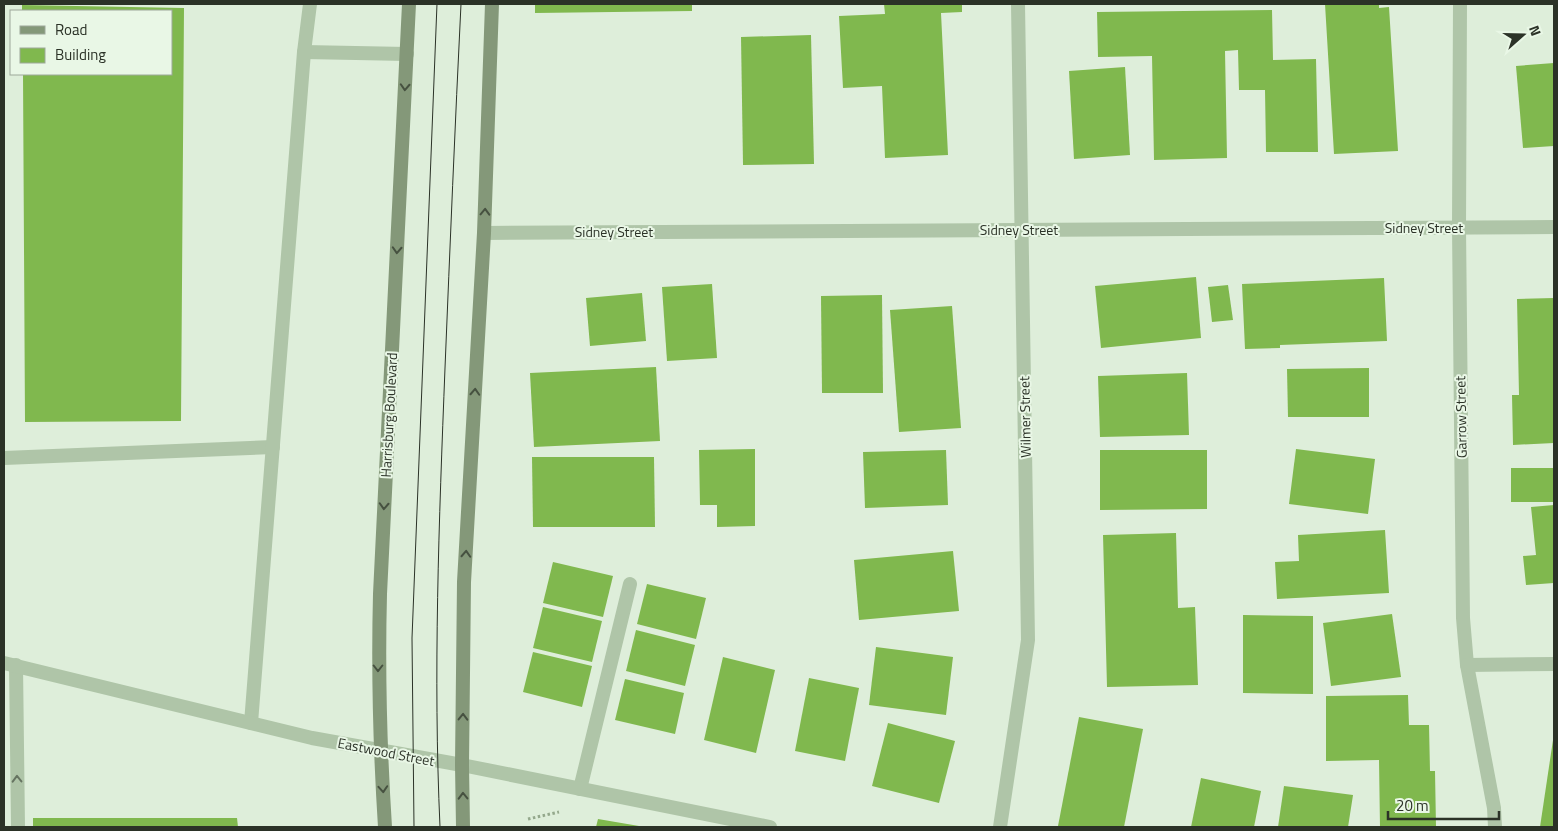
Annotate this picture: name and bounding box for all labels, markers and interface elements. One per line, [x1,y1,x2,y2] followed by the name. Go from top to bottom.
[10,10,172,75] legend
[1498,10,1548,60] north arrow
[55,18,87,41] text: Road
[1524,22,1547,39] text: N
[55,43,106,66] text: Building
[400,84,411,92] one-way arrow
[479,208,490,216] one-way arrow
[1385,217,1463,238] street label: Sidney Street
[980,219,1058,240] street label: Sidney Street
[575,221,653,242] street label: Sidney Street
[392,246,403,254] one-way arrow
[375,352,402,478] street label: Harrisburg Boulevard
[1013,376,1036,458] street label: Wilmer Street
[1449,376,1472,458] street label: Garrow Street
[470,388,481,396] one-way arrow
[379,502,390,510] one-way arrow
[461,550,472,558] one-way arrow
[373,664,383,672] one-way arrow
[458,712,468,720] one-way arrow
[336,732,436,771] street label: Eastwood Street
[12,774,22,782] one-way arrow
[377,785,388,793] one-way arrow
[1388,788,1499,820] scale bar
[457,792,468,800] one-way arrow
[1396,794,1429,817] text: 20 m

